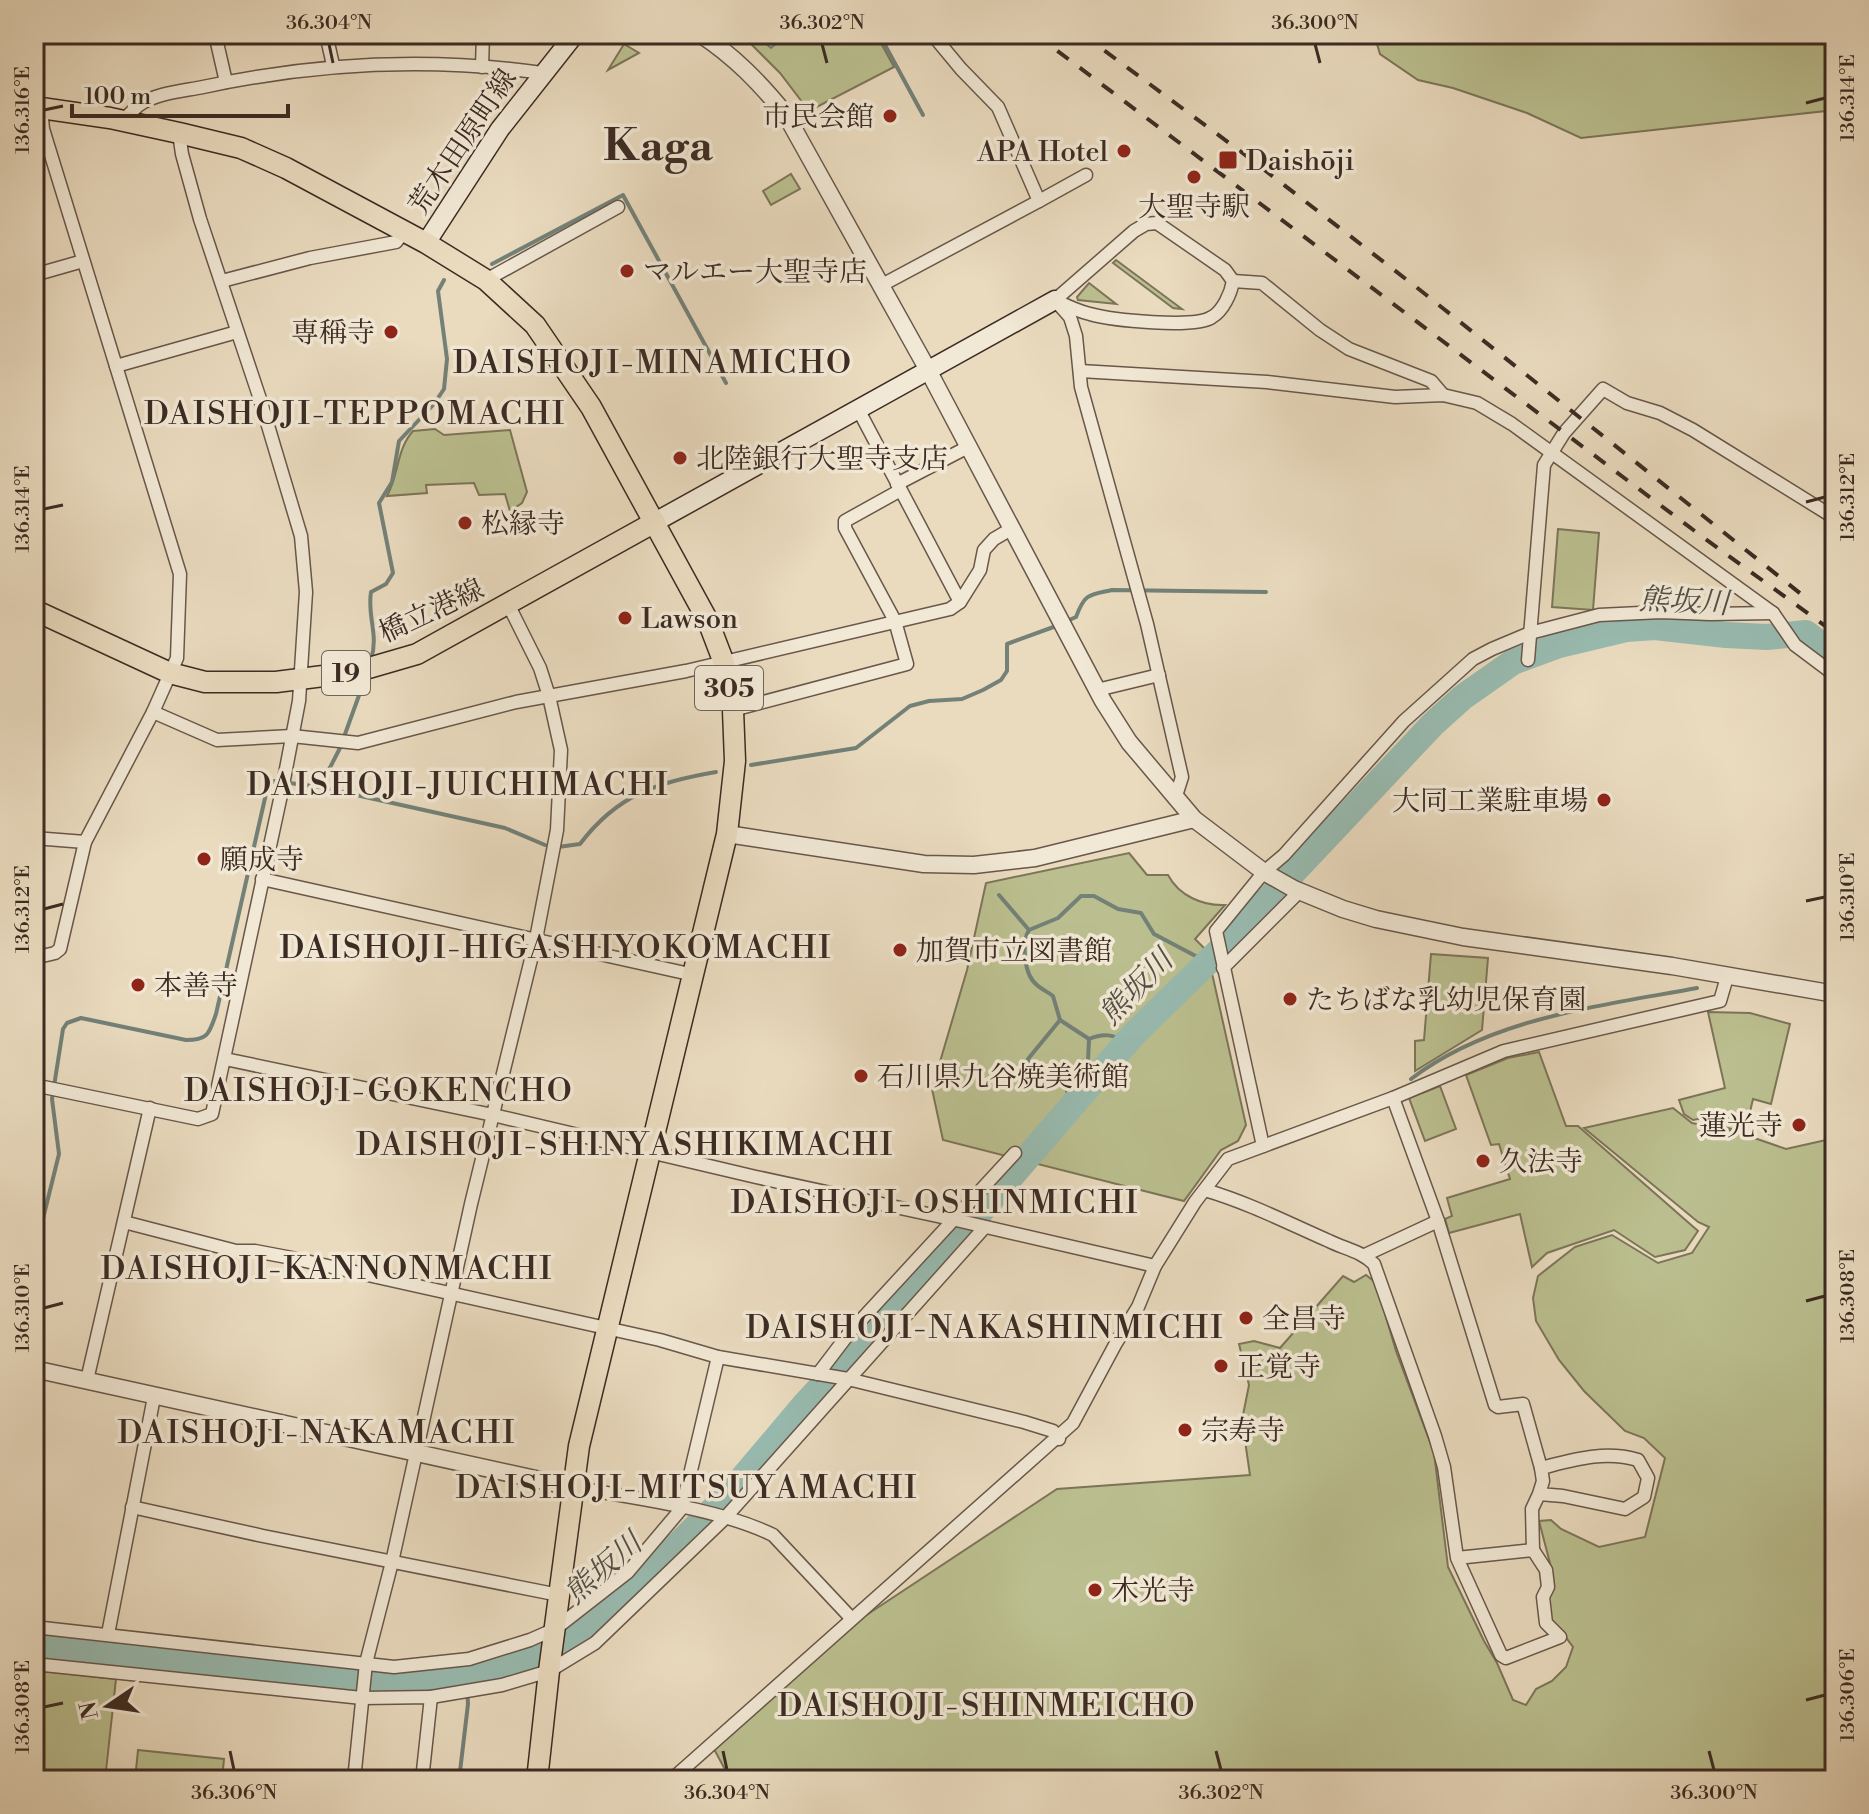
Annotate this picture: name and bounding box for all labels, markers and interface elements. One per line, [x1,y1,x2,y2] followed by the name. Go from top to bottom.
[286,11,372,36] text: 36.304°N
[779,11,865,36] text: 36.302°N
[1271,11,1359,36] text: 36.300°N
[1836,54,1861,142] text: 136.314°E
[402,62,525,221] street label: 荒木田原町線
[11,66,36,154] text: 136.316°E
[72,68,288,118] scale bar
[84,82,151,112] text: 100 m
[762,100,874,135] place label: 市民会館
[881,107,899,125] marker: 市民会館
[603,119,714,174] district label: Kaga
[976,135,1108,170] place label: APA Hotel
[1115,142,1133,160] marker: APA Hotel
[1246,144,1354,179] place label: Daishōji
[1217,149,1239,171] marker: Daishōji
[1185,168,1203,186] marker: 大聖寺駅
[1138,190,1250,225] place label: 大聖寺駅
[643,255,867,290] place label: マルエー大聖寺店
[618,262,636,280] marker: マルエー大聖寺店
[291,316,375,351] place label: 専稱寺
[382,323,400,341] marker: 専稱寺
[453,343,853,383] district label: DAISHOJI-MINAMICHO
[144,394,566,434] district label: DAISHOJI-TEPPOMACHI
[696,442,948,477] place label: 北陸銀行大聖寺支店
[671,449,689,467] marker: 北陸銀行大聖寺支店
[1836,453,1861,541] text: 136.312°E
[11,465,36,553] text: 136.314°E
[481,507,565,542] place label: 松縁寺
[456,514,474,532] marker: 松縁寺
[373,572,490,651] street label: 橋立港線
[1638,581,1733,623] water label: 熊坂川
[641,602,738,637] place label: Lawson
[616,609,634,627] marker: Lawson
[322,651,370,695] road number: 19
[695,666,763,710] road number: 305
[246,765,670,805] district label: DAISHOJI-JUICHIMACHI
[1392,784,1588,819] place label: 大同工業駐車場
[1595,791,1613,809] marker: 大同工業駐車場
[220,843,304,878] place label: 願成寺
[195,850,213,868] marker: 願成寺
[1836,852,1861,942] text: 136.310°E
[11,865,36,953] text: 136.312°E
[280,928,832,968] district label: DAISHOJI-HIGASHIYOKOMACHI
[916,934,1112,969] place label: 加賀市立図書館
[1092,940,1184,1033] water label: 熊坂川
[891,941,909,959] marker: 加賀市立図書館
[154,969,238,1004] place label: 本善寺
[129,976,147,994] marker: 本善寺
[1306,983,1586,1018] place label: たちばな乳幼児保育園
[1281,990,1299,1008] marker: たちばな乳幼児保育園
[877,1060,1129,1095] place label: 石川県九谷焼美術館
[852,1067,870,1085] marker: 石川県九谷焼美術館
[184,1071,574,1111] district label: DAISHOJI-GOKENCHO
[1699,1109,1783,1144] place label: 蓮光寺
[1790,1116,1808,1134] marker: 蓮光寺
[356,1125,894,1165] district label: DAISHOJI-SHINYASHIKIMACHI
[1499,1145,1583,1180] place label: 久法寺
[1474,1152,1492,1170] marker: 久法寺
[731,1183,1139,1223] district label: DAISHOJI-OSHINMICHI
[101,1249,553,1289] district label: DAISHOJI-KANNONMACHI
[1836,1249,1861,1343] text: 136.308°E
[11,1263,36,1353] text: 136.310°E
[1262,1302,1346,1337] place label: 全昌寺
[746,1308,1224,1348] district label: DAISHOJI-NAKASHINMICHI
[1237,1309,1255,1327] marker: 全昌寺
[1237,1350,1321,1385] place label: 正覚寺
[1212,1357,1230,1375] marker: 正覚寺
[118,1413,516,1453] district label: DAISHOJI-NAKAMACHI
[1201,1414,1285,1449] place label: 宗寿寺
[1176,1421,1194,1439] marker: 宗寿寺
[456,1468,918,1508] district label: DAISHOJI-MITSUYAMACHI
[557,1523,652,1613] water label: 熊坂川
[1111,1574,1195,1609] place label: 木光寺
[1086,1581,1104,1599] marker: 木光寺
[1836,1648,1861,1742] text: 136.306°E
[11,1660,36,1754] text: 136.308°E
[68,1666,148,1746] north arrow
[778,1686,1196,1726] district label: DAISHOJI-SHINMEICHO
[75,1698,105,1722] text: N
[191,1781,277,1806] text: 36.306°N
[684,1781,770,1806] text: 36.304°N
[1178,1781,1264,1806] text: 36.302°N
[1670,1781,1758,1806] text: 36.300°N

